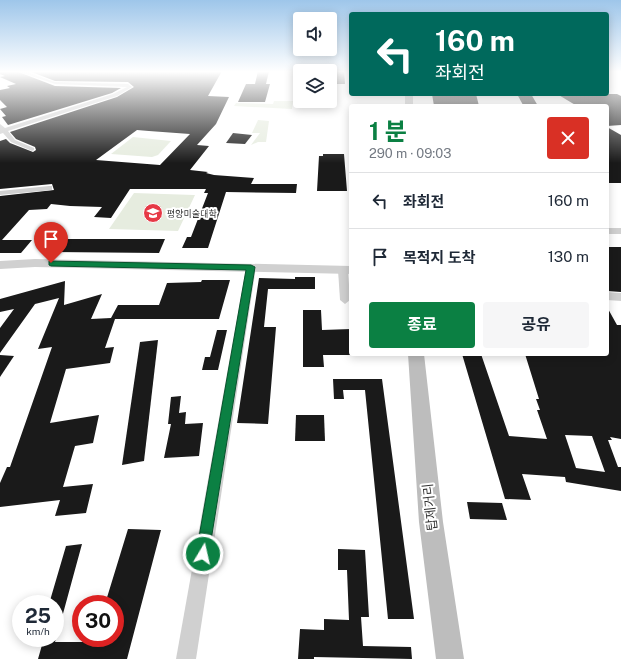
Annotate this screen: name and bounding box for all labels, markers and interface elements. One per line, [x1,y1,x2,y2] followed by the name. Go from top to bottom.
[293,12,337,108] map controls
[293,12,337,56] button: sound
[435,24,515,57] text: 160 m
[369,28,421,80] icon: left
[435,62,485,83] text: 좌회전
[293,64,337,108] button: layers
[369,117,407,145] text: 1 분
[547,117,589,159] button: close
[369,146,451,161] text: 290 m · 09:03
[369,190,391,212] icon: left
[548,192,589,209] text: 160 m
[403,193,444,210] text: 좌회전
[142,202,164,224] school or university icon: 평양미술대학
[167,208,217,219] place label: 평양미술대학
[34,222,68,263] pin
[40,228,62,250] icon: arrive
[369,246,391,268] icon: arrive
[548,248,589,265] text: 130 m
[403,249,475,266] text: 목적지 도착
[369,302,475,348] button: 종료
[483,302,589,348] button: 공유
[420,482,440,532] street label: 탑제거리
[182,533,224,575] position arrow
[72,595,124,647] speed limit sign: 30
[25,604,51,628] text: 25
[26,625,50,637] text: km/h

